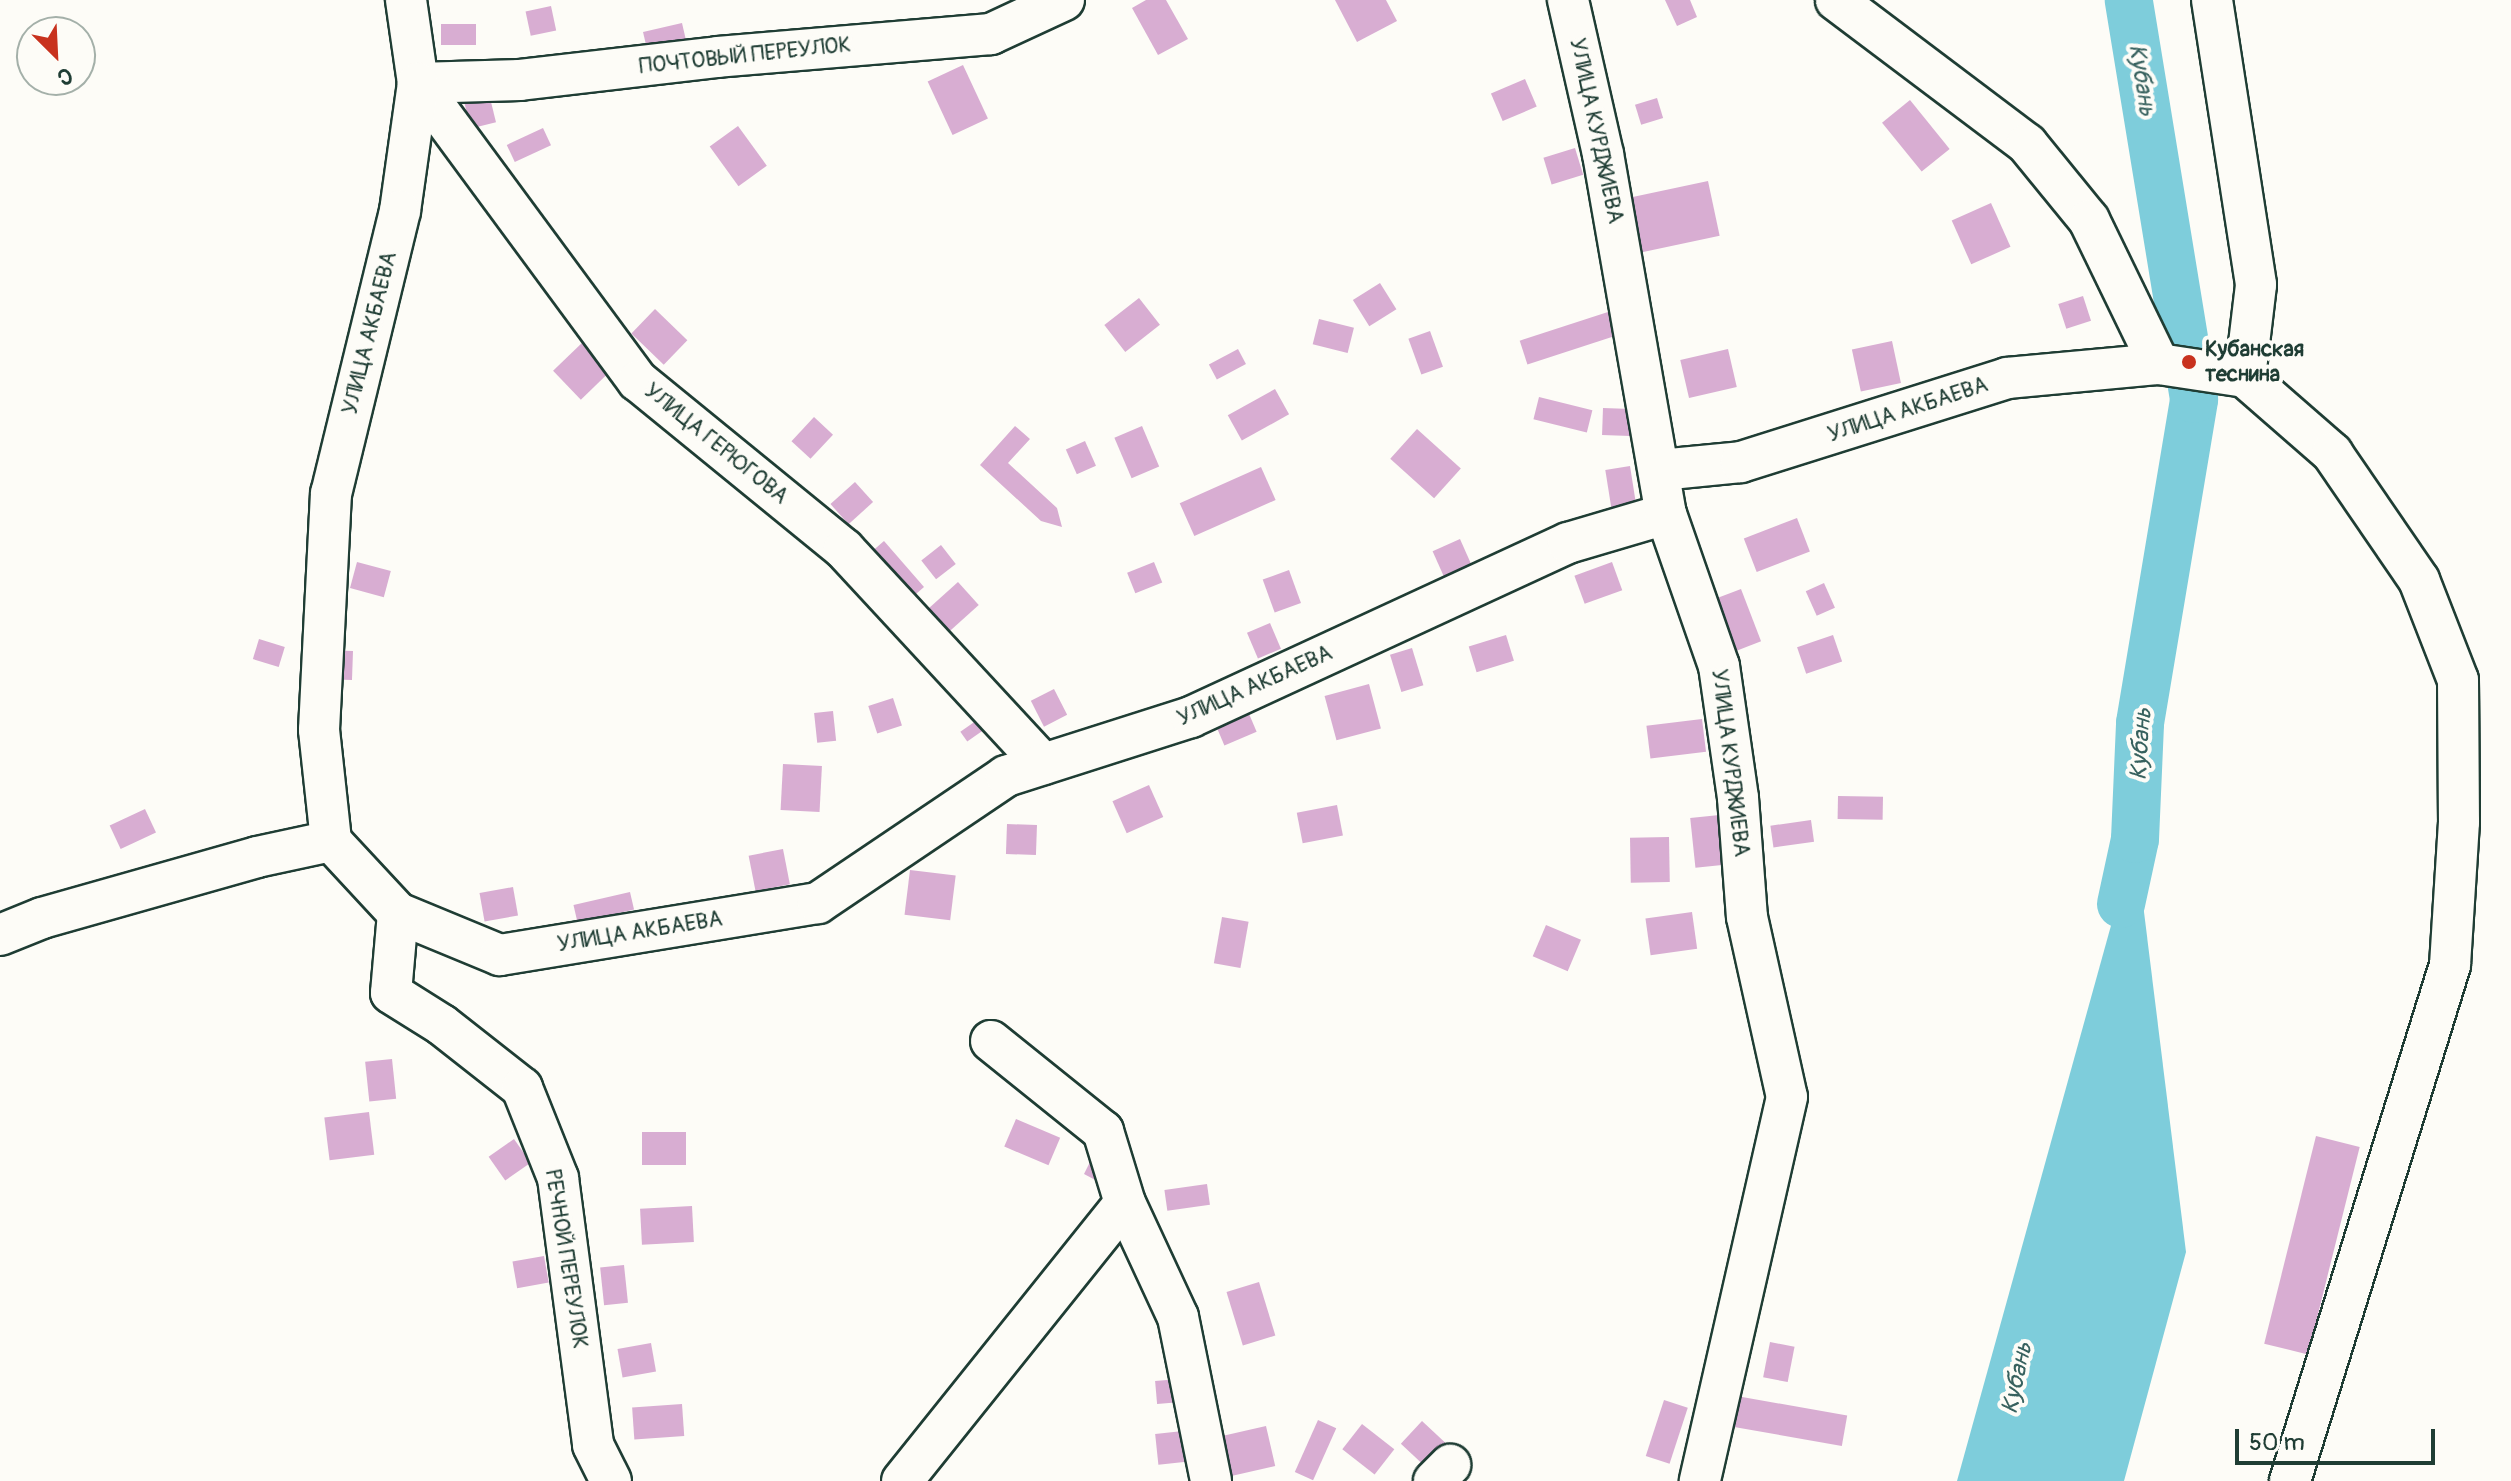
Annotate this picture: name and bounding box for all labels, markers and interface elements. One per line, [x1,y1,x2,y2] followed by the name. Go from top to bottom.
[16,16,96,96] north arrow
[638,32,852,80] street label: ПОЧТОВЫЙ ПЕРЕУЛОК
[1563,36,1629,226] street label: УЛИЦА КУРДЖИЕВА
[2122,42,2162,118] water label: Кубань
[53,61,77,92] text: С
[337,249,403,417] street label: УЛИЦА АКБАЕВА
[2205,336,2304,388] place label: Кубанская теснина
[2180,353,2198,371] marker: Кубанская теснина
[1825,372,1991,448] street label: УЛИЦА АКБАЕВА
[639,378,793,510] street label: УЛИЦА ГЕРЮГОВА
[1173,640,1337,732] street label: УЛИЦА АКБАЕВА
[1705,668,1755,858] street label: УЛИЦА КУРДЖИЕВА
[2124,707,2158,781] water label: Кубань
[556,906,724,958] street label: УЛИЦА АКБАЕВА
[539,1167,593,1351] street label: РЕЧНОЙ ПЕРЕУЛОК
[1995,1340,2039,1416] water label: Кубань
[2239,1413,2439,1463] scale bar
[2249,1428,2305,1457] text: 50 m

